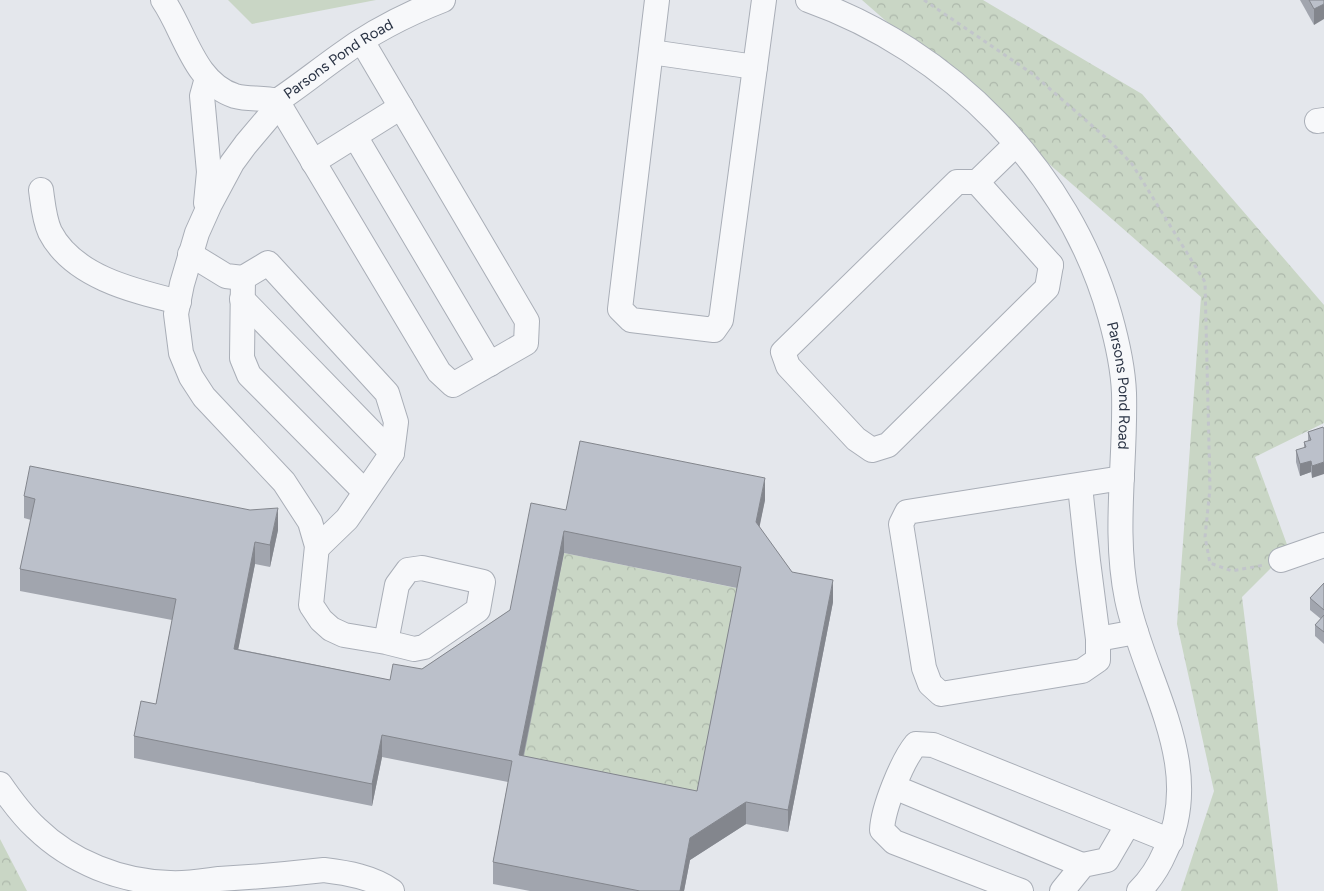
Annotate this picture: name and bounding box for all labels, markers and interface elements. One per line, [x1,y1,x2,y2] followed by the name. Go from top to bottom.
[280,15,396,103] street label: Parsons Pond Road
[1103,320,1133,450] street label: Parsons Pond Road

